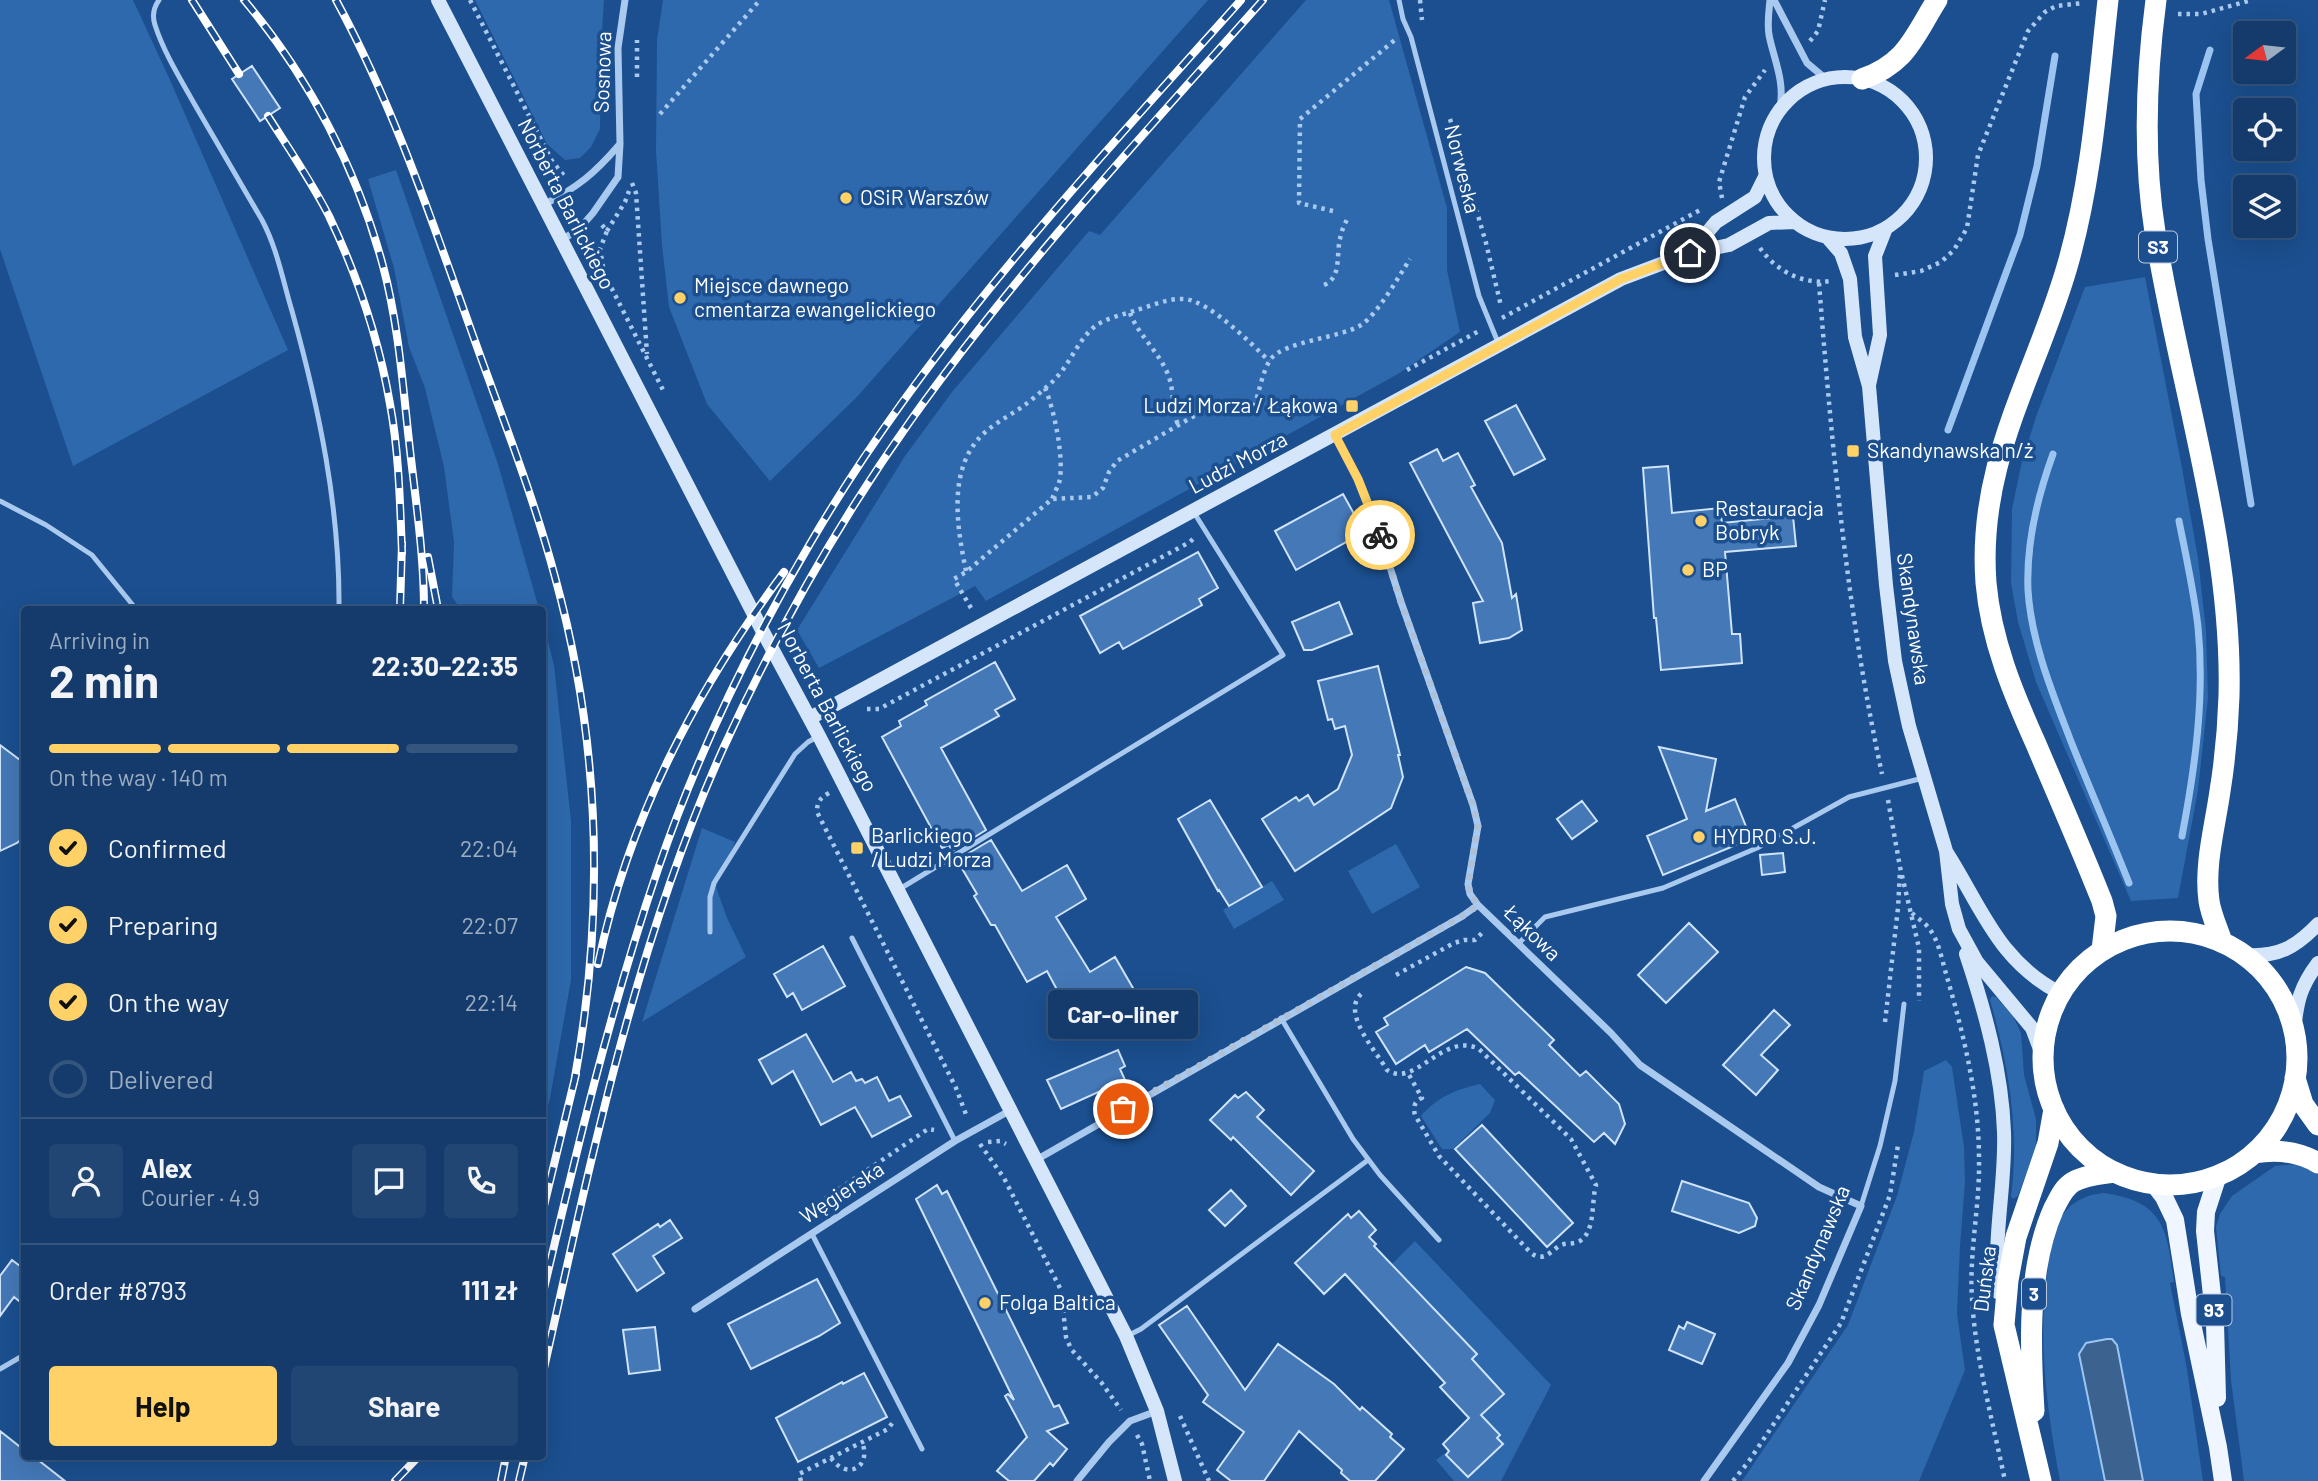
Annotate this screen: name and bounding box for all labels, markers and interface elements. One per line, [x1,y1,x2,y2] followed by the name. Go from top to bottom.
[2233,21,2296,84] north arrow
[2233,21,2296,238] map controls
[588,31,615,113] street label: Sosnowa
[2233,98,2296,161] button: locate
[513,114,621,293] street label: Norberta Barlickiego
[1440,122,1487,216] street label: Norweska
[2233,175,2296,238] button: layers
[860,184,989,209] place label: OSiR Warszów
[838,190,854,206] marker: OSiR Warszów
[1660,223,1720,283] pin
[2139,232,2177,262] road number: S3
[1671,234,1709,272] icon: home
[694,272,936,321] place label: Miejsce dawnego cmentarza ewangelickiego
[672,290,688,306] marker: Miejsce dawnego cmentarza ewangelickiego
[1143,392,1338,417] place label: Ludzi Morza / Łąkowa
[1344,398,1360,414] marker: Ludzi Morza / Łąkowa
[1184,425,1291,498] street label: Ludzi Morza
[1867,437,2033,462] place label: Skandynawska n/ż
[1845,443,1861,459] marker: Skandynawska n/ż
[1715,495,1824,544] place label: Restauracja Bobryk
[1345,500,1415,570] courier
[1693,513,1709,529] marker: Restauracja Bobryk
[1361,516,1399,554] icon: bike
[1893,551,1936,686] street label: Skandynawska
[1702,556,1728,581] place label: BP
[1680,562,1696,578] marker: BP
[773,617,884,795] street label: Norberta Barlickiego
[49,626,150,654] text: Arriving in
[372,650,518,681] text: 22:30–22:35
[49,652,159,707] text: 2 min
[49,763,228,791] text: On the way · 140 m
[871,822,991,871] place label: Barlickiego / Ludzi Morza
[1713,823,1817,848] place label: HYDRO S.J.
[49,829,87,867] icon: check
[1691,829,1707,845] marker: HYDRO S.J.
[108,832,227,863] text: Confirmed
[460,834,518,862] text: 22:04
[849,840,865,856] marker: Barlickiego / Ludzi Morza
[1498,898,1567,965] street label: Łąkowa
[49,906,87,944] icon: check
[108,909,218,940] text: Preparing
[462,911,518,939] text: 22:07
[49,983,87,1021] icon: check
[108,986,229,1017] text: On the way
[465,988,518,1016] text: 22:14
[1048,990,1198,1039] callout: Car-o-liner
[1067,1000,1179,1028] text: Car-o-liner
[108,1063,214,1094] text: Delivered
[1093,1079,1153,1139] pin
[1104,1090,1142,1128] icon: bag
[49,1144,123,1218] button: person
[352,1144,426,1218] button: chat
[444,1144,518,1218] button: phone
[141,1152,192,1183] text: Alex
[794,1155,888,1228] street label: Węgierska
[1779,1181,1854,1314] street label: Skandynawska
[141,1183,260,1211] text: Courier · 4.9
[1967,1244,2000,1313] street label: Duńska
[49,1274,187,1305] text: Order #8793
[462,1274,518,1305] text: 111 zł
[2022,1278,2046,1310] road number: 3
[999,1289,1116,1314] place label: Folga Baltica
[2196,1294,2232,1326] road number: 93
[977,1295,993,1311] marker: Folga Baltica
[49,1366,277,1446] button: Help
[291,1366,518,1446] button: Share

